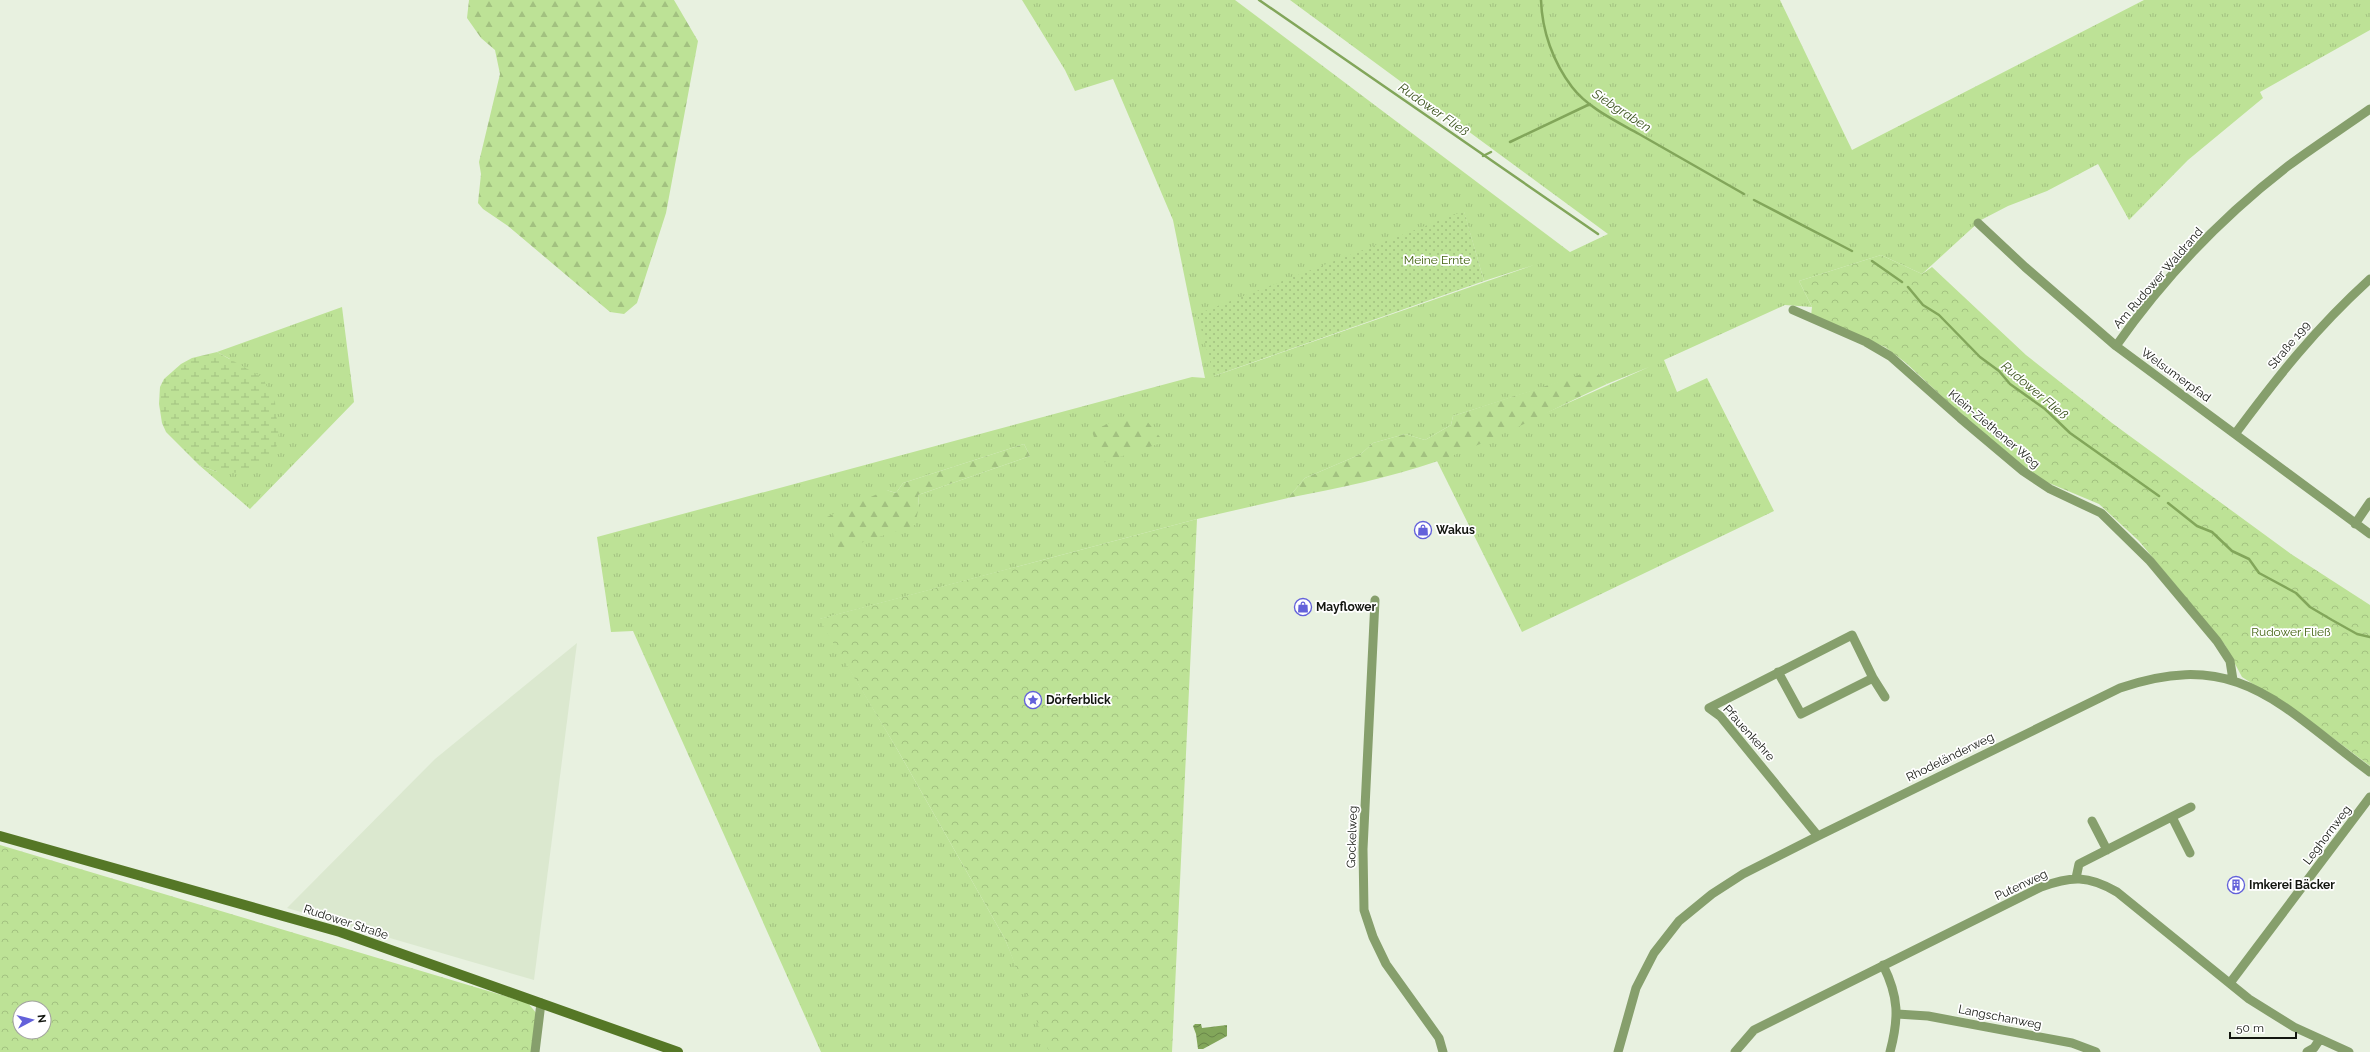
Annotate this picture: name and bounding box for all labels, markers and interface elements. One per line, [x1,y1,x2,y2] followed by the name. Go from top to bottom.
[1396,80,1472,139] water label: Rudower Fließ
[1589,85,1654,135] water label: Siebgraben
[2110,225,2206,331] street label: Am Rudower Waldrand
[1404,253,1470,267] park label: Meine Ernte
[2265,318,2313,372] street label: Straße 199
[2139,345,2213,405] street label: Welsumerpfad
[1998,358,2071,423] water label: Rudower Fließ
[1946,387,2042,471] street label: Klein-Ziethener Weg
[1413,520,1433,540] shop icon: Wakus
[1436,523,1475,537] place label: Wakus
[1293,597,1313,617] shop icon: Mayflower
[1316,600,1376,614] place label: Mayflower
[2251,625,2331,639] park label: Rudower Fließ
[1023,690,1043,710] place icon: Dörferblick
[1046,693,1111,707] place label: Dörferblick
[1720,702,1778,764] street label: Pfauenkehre
[1904,730,1996,784] street label: Rhodeländerweg
[2300,803,2354,867] street label: Leghornweg
[1344,806,1360,868] street label: Gockelweg
[1992,867,2050,903] street label: Putenweg
[2226,875,2246,895] building icon: Imkerei Bäcker
[2249,878,2335,892] place label: Imkerei Bäcker
[302,902,390,942] street label: Rudower Straße
[12,1000,52,1040] north arrow
[1957,1002,2043,1032] street label: Langschanweg
[34,1014,48,1024] text: N
[2230,1014,2296,1040] scale bar
[2236,1021,2264,1035] text: 50 m

